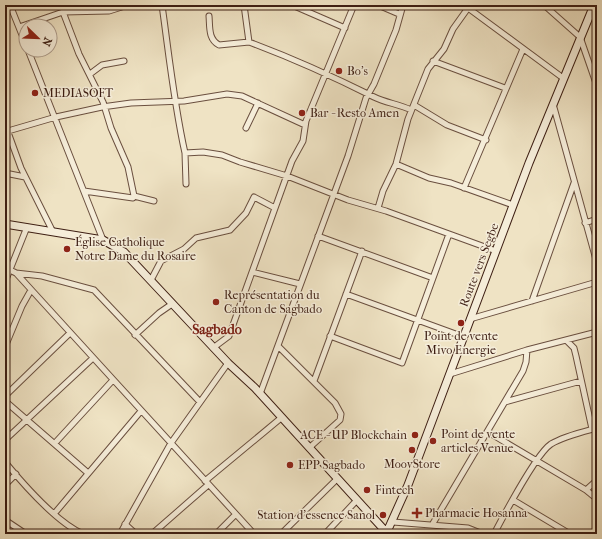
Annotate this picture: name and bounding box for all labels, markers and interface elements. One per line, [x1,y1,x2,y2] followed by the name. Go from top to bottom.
[18,18,58,58] north arrow
[39,35,54,49] text: N
[347,64,368,78] place label: Bo's
[334,66,344,76] marker: Bo's
[43,86,114,100] place label: MEDIASOFT
[30,88,40,98] marker: MEDIASOFT
[310,106,399,120] place label: Bar - Resto Amen
[297,108,307,118] marker: Bar - Resto Amen
[457,221,501,309] street label: Route vers Segbe
[75,234,196,263] place label: Église Catholique Notre Dame du Rosaire
[62,244,72,254] marker: Église Catholique Notre Dame du Rosaire
[224,288,322,316] place label: Représentation du Canton de Sagbado
[211,297,221,307] marker: Représentation du Canton de Sagbado
[456,318,466,328] marker: Point de vente Mivo Energie
[192,321,242,338] district label: Sagbado
[424,329,498,357] place label: Point de vente Mivo Energie
[441,427,515,455] place label: Point de vente articles Venue
[299,428,407,442] place label: ACE - UP Blockchain
[410,430,420,440] marker: ACE - UP Blockchain
[428,436,438,446] marker: Point de vente articles Venue
[407,445,417,455] marker: MoovStore
[384,457,440,471] place label: MoovStore
[298,458,365,472] place label: EPP Sagbado
[285,460,295,470] marker: EPP Sagbado
[375,483,414,497] place label: Fintech
[362,485,372,495] marker: Fintech
[425,506,528,520] place label: Pharmacie Hosanna
[257,508,376,522] place label: Station d'essence Sanol
[412,508,422,518] marker: Pharmacie Hosanna
[378,510,388,520] marker: Station d'essence Sanol

